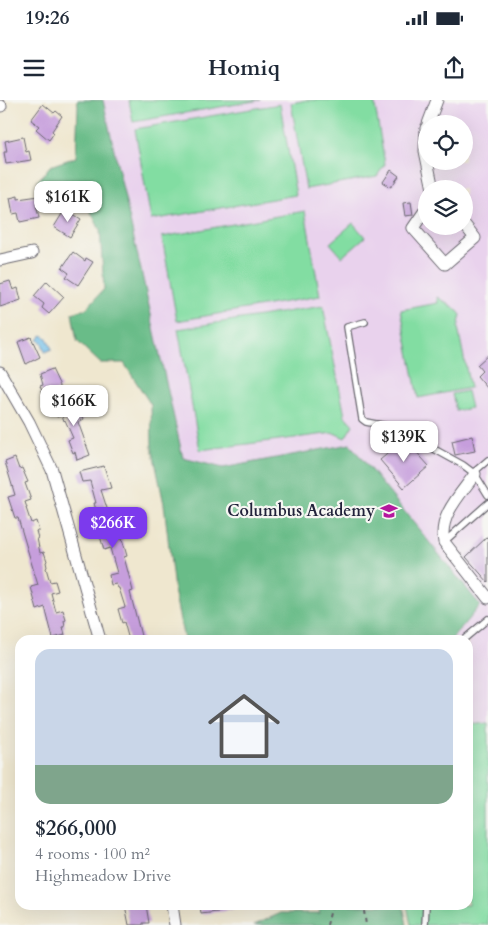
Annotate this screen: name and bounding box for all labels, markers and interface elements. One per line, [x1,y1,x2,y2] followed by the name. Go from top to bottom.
[25,5,69,31] text: 19:26
[208,53,280,83] text: Homiq
[20,54,48,82] icon: menu
[440,54,468,82] icon: share
[418,115,473,235] map controls
[418,115,473,170] button: locate
[33,180,103,223] pin: $161K
[418,180,473,235] button: layers
[45,186,91,208] text: $161K
[39,384,109,427] pin: $166K
[51,390,97,412] text: $166K
[369,420,439,463] pin: $139K
[381,426,427,448] text: $139K
[227,500,375,522] place label: Columbus Academy
[379,501,399,521] school or university icon: Columbus Academy
[78,506,148,549] pin: $266K
[90,512,136,534] text: $266K
[199,681,289,771] icon: home
[35,814,116,843] text: $266,000
[35,843,150,865] text: 4 rooms · 100 m²
[35,865,171,887] text: Highmeadow Drive

